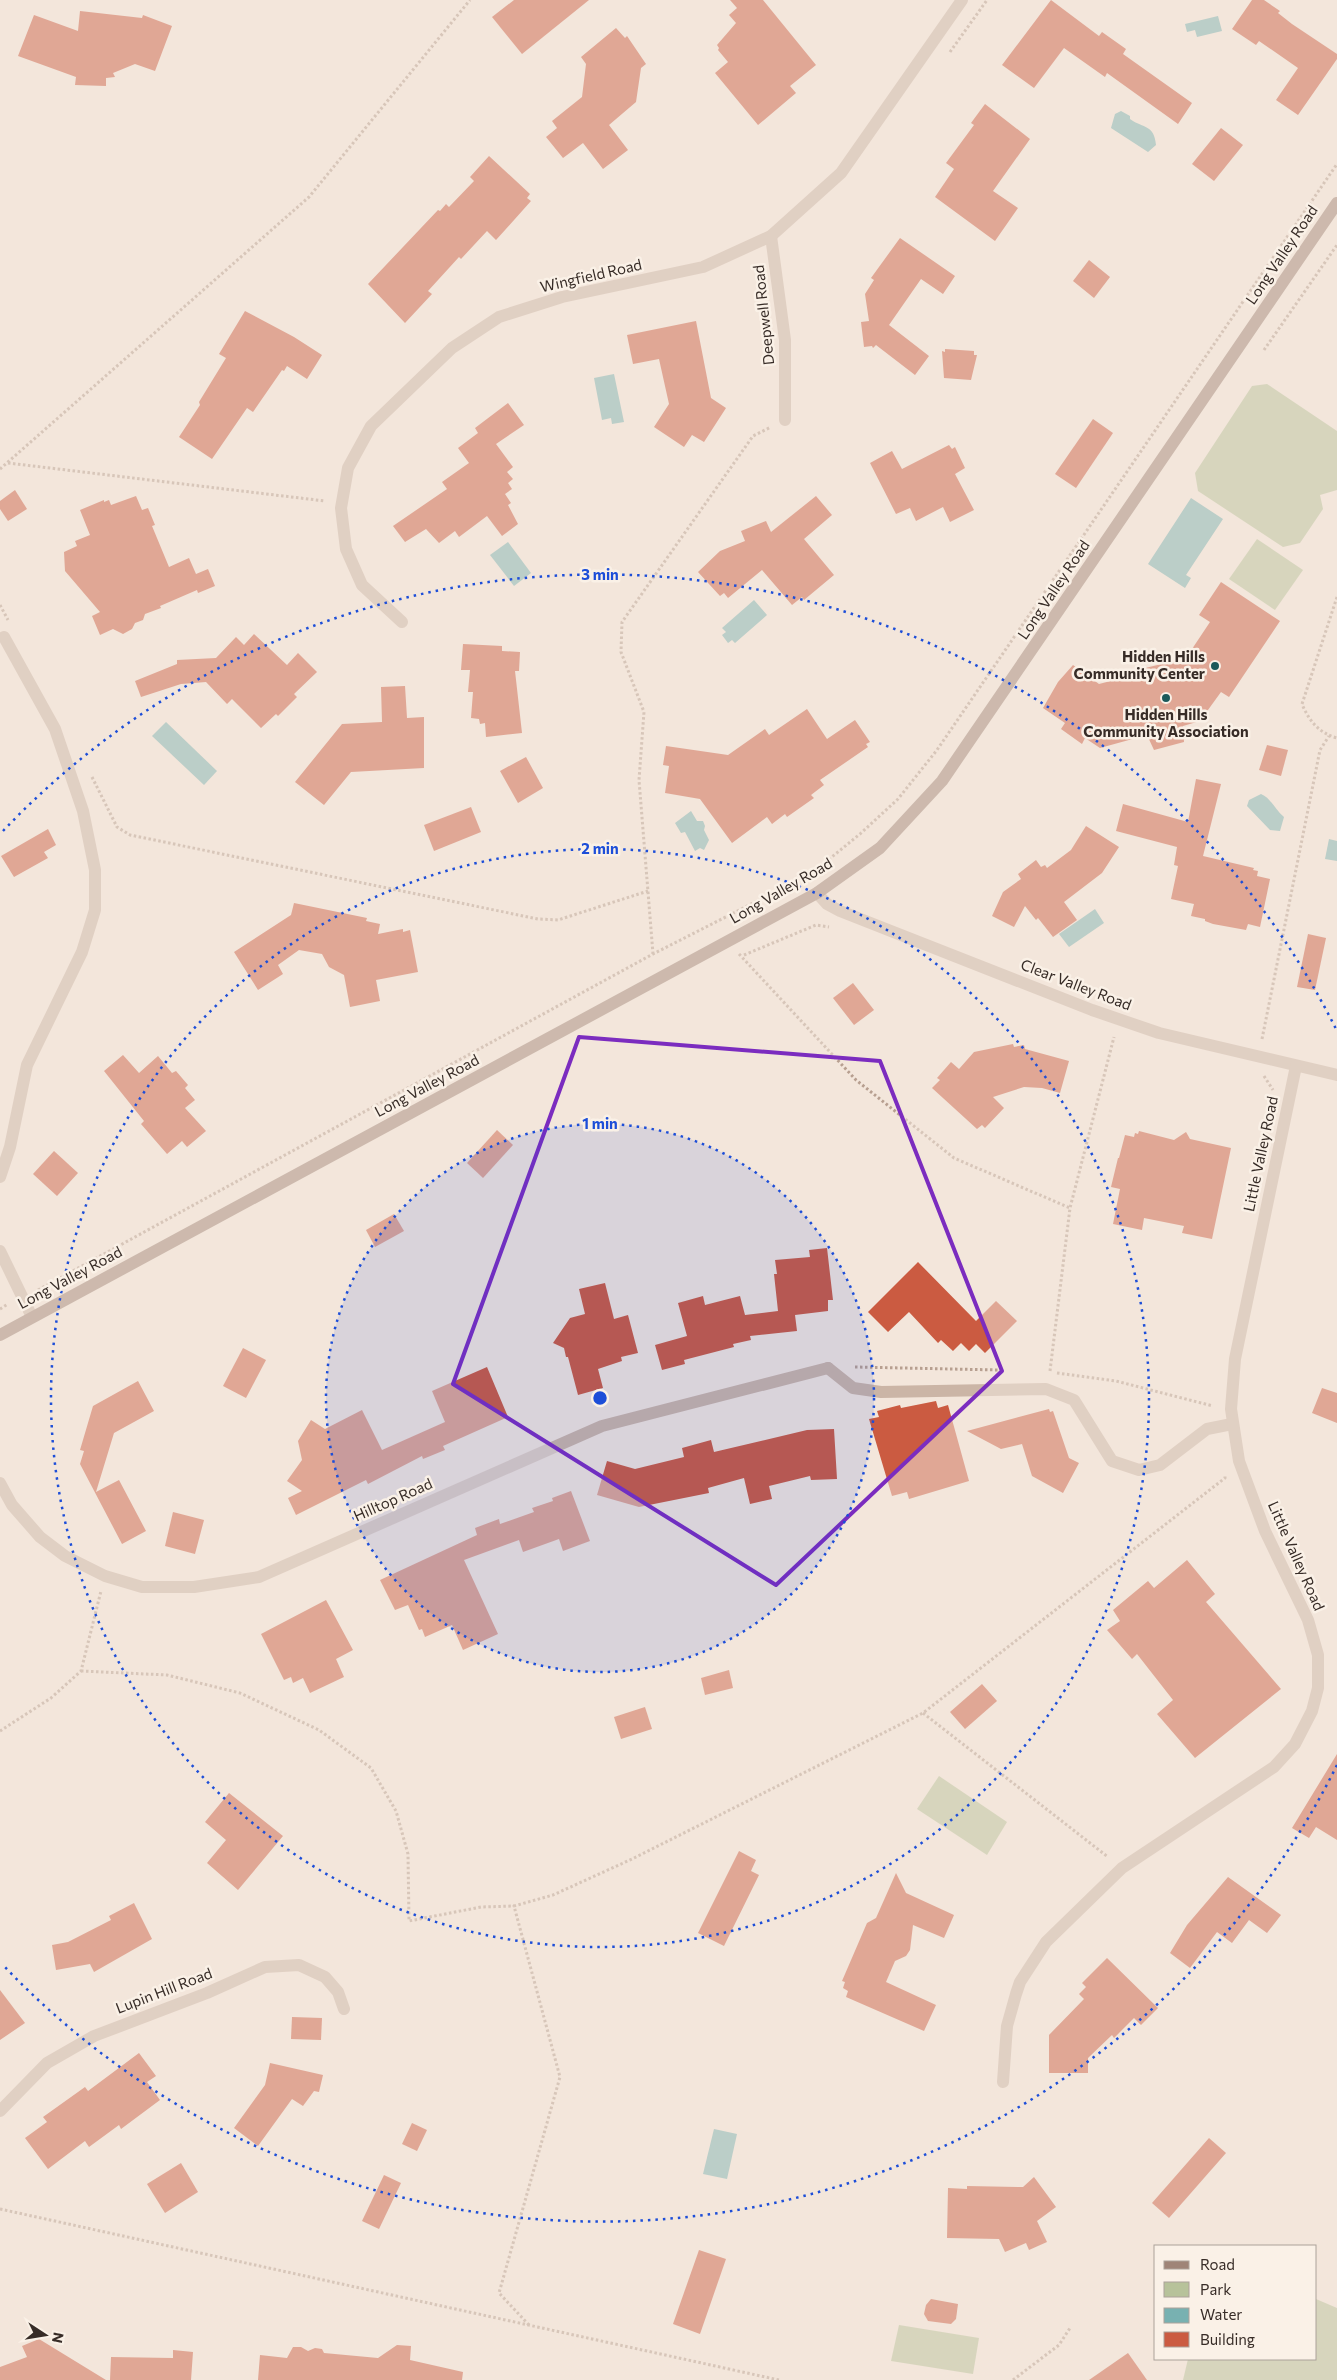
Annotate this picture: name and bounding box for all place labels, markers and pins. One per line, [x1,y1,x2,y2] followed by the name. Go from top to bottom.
[1074,647,1205,682] place label: Hidden Hills Community Center
[1209,660,1221,672] marker: Hidden Hills Community Center
[1160,692,1172,704] marker: Hidden Hills Community Association
[1083,705,1249,740] place label: Hidden Hills Community Association
[591,1389,609,1407] centre of rings

